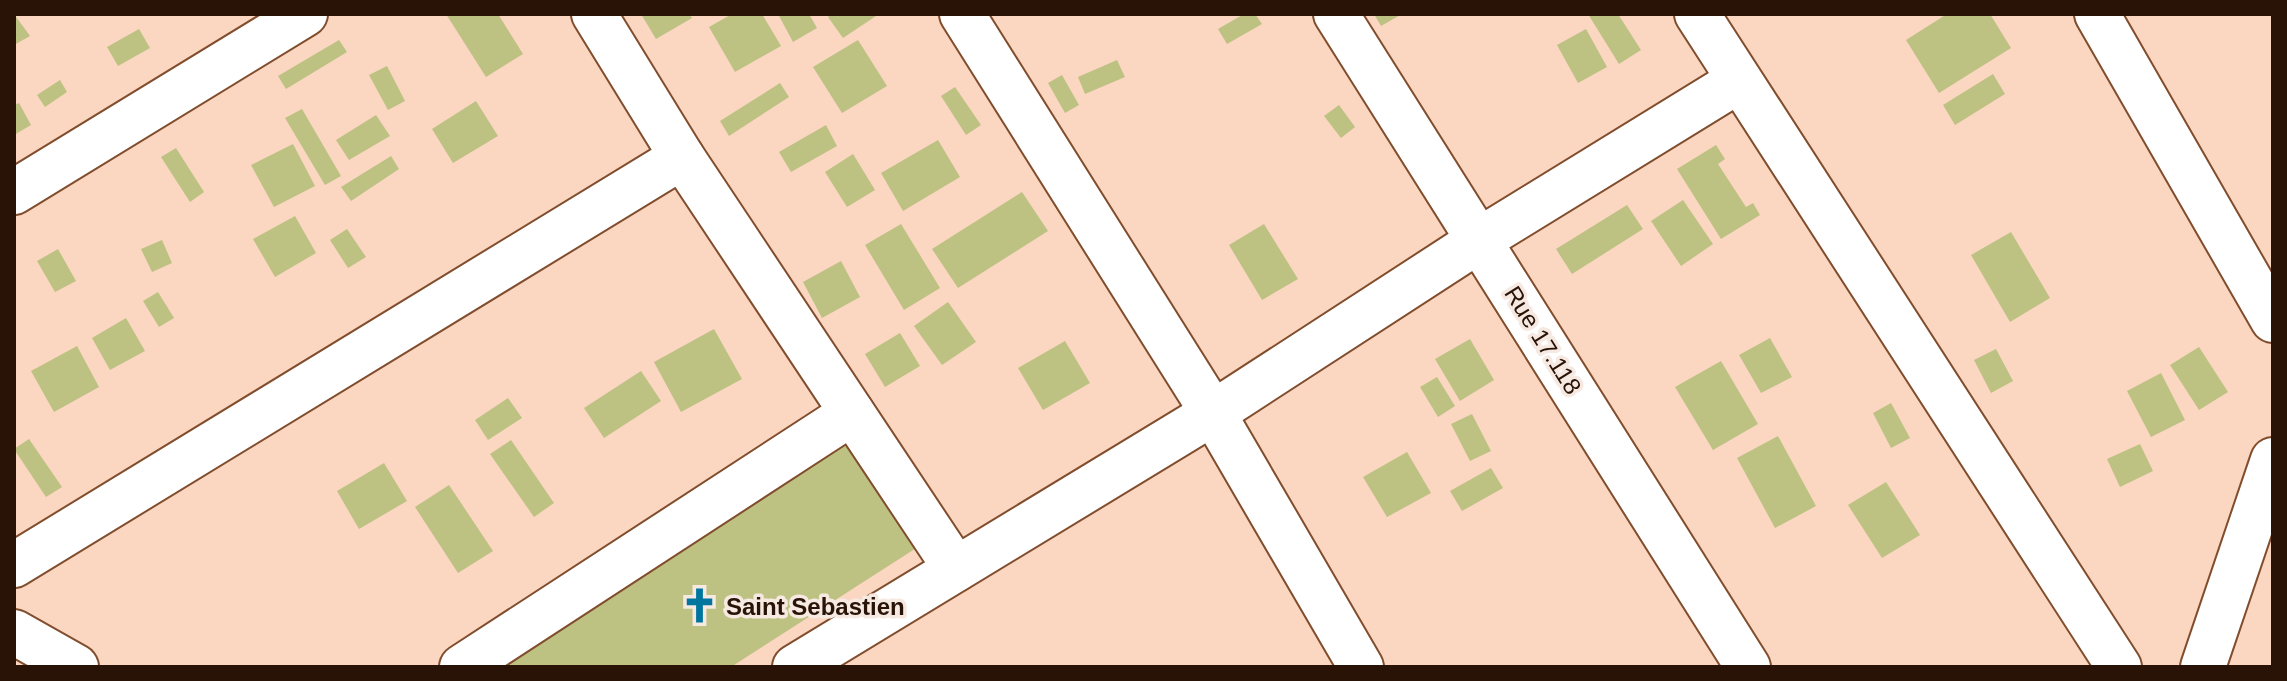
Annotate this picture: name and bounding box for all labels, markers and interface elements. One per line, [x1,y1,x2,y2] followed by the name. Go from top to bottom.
[1499,281,1587,399] street label: Rue 17.118
[681,587,719,625] church icon: Saint Sebastien
[726,593,905,620] place label: Saint Sebastien

